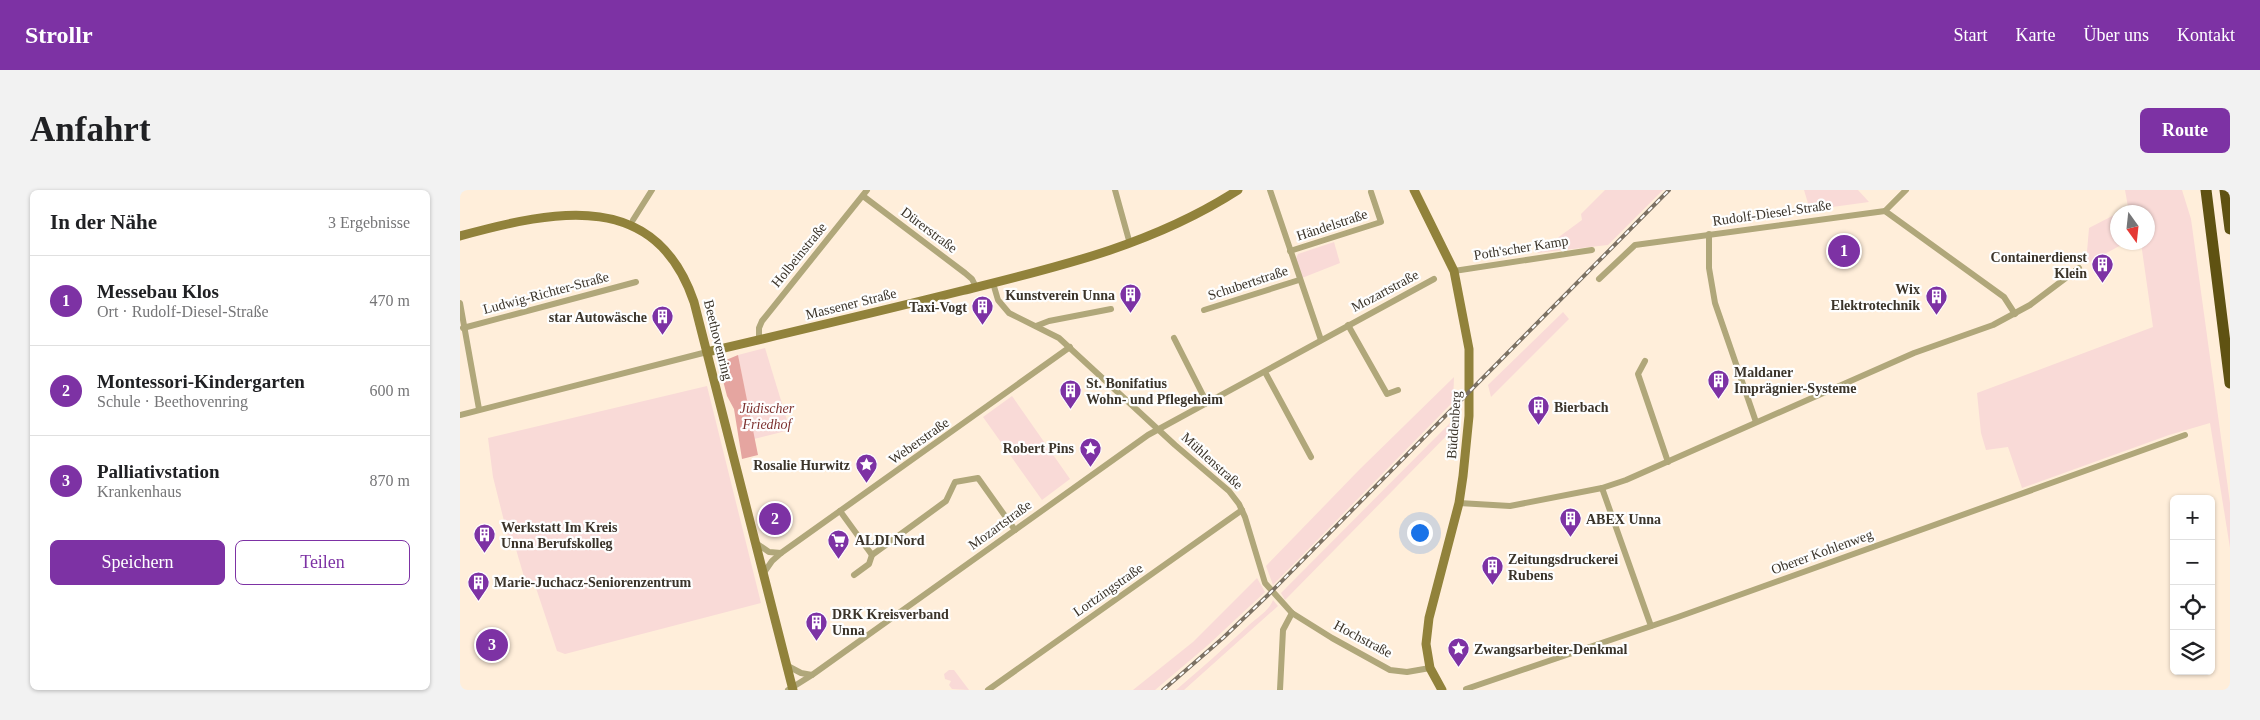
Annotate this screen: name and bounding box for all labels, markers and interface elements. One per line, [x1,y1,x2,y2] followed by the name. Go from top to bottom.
[25,22,93,48] text: Strollr
[1954,25,1988,45] text: Start
[2016,25,2056,45] text: Karte
[2084,25,2149,45] text: Über uns
[2177,25,2235,45] text: Kontakt
[2140,108,2230,153] button: Route
[30,110,151,149] text: Anfahrt
[1712,197,1832,229] street label: Rudolf-Diesel-Straße
[898,204,960,256] street label: Dürerstraße
[2110,205,2155,250] north arrow
[1295,206,1369,244] street label: Händelstraße
[50,210,157,234] text: In der Nähe
[328,214,410,231] text: 3 Ergebnisse
[768,220,830,290] street label: Holbeinstraße
[1828,232,1860,270] pin: 1
[1473,233,1569,263] street label: Poth'scher Kamp
[1991,250,2087,281] place label: Containerdienst Klein
[2091,253,2115,284] building icon: Containerdienst Klein
[1206,263,1290,303] street label: Schubertstraße
[1349,267,1421,315] street label: Mozartstraße
[481,269,611,317] street label: Ludwig-Richter-Straße
[97,281,219,302] text: Messebau Klos
[1831,282,1920,313] place label: Wix Elektrotechnik
[1119,283,1143,314] building icon: Kunstverein Unna
[804,285,898,323] street label: Massener Straße
[1924,285,1948,316] building icon: Wix Elektrotechnik
[1005,288,1115,303] place label: Kunstverein Unna
[62,292,70,309] text: 1
[370,292,410,309] text: 470 m
[971,295,995,326] building icon: Taxi-Vogt
[701,298,735,382] street label: Beethovenring
[909,300,967,315] place label: Taxi-Vogt
[97,303,269,320] text: Ort · Rudolf-Diesel-Straße
[651,305,675,336] building icon: star Autowäsche
[549,310,647,325] place label: star Autowäsche
[1734,365,1856,396] place label: Maldaner Imprägnier-Systeme
[1706,368,1730,399] building icon: Maldaner Imprägnier-Systeme
[97,371,305,392] text: Montessori-Kindergarten
[1086,376,1223,407] place label: St. Bonifatius Wohn- und Pflegeheim
[1058,379,1082,410] building icon: St. Bonifatius Wohn- und Pflegeheim
[62,382,70,399] text: 2
[370,382,410,399] text: 600 m
[1444,390,1464,460] street label: Büddenberg
[97,393,248,410] text: Schule · Beethovenring
[1526,395,1550,426] building icon: Bierbach
[1554,400,1609,415] place label: Bierbach
[740,401,795,432] park label: Jüdischer Friedhof
[886,415,952,467] street label: Weberstraße
[1178,430,1246,492] street label: Mühlenstraße
[1078,436,1102,467] place icon: Robert Pins
[1003,441,1075,456] place label: Robert Pins
[854,453,878,484] place icon: Rosalie Hurwitz
[753,458,850,473] place label: Rosalie Hurwitz
[97,461,219,482] text: Palliativstation
[62,472,70,489] text: 3
[370,472,410,489] text: 870 m
[97,483,181,500] text: Krankenhaus
[2170,495,2215,675] map controls
[2170,495,2215,540] button: +
[966,497,1034,553] street label: Mozartstraße
[759,500,791,538] pin: 2
[1558,507,1582,538] building icon: ABEX Unna
[1586,512,1661,527] place label: ABEX Unna
[501,520,618,551] place label: Werkstatt Im Kreis Unna Berufskolleg
[1407,520,1433,546] your location
[473,523,497,554] building icon: Werkstatt Im Kreis Unna Berufskolleg
[1769,527,1875,577] street label: Oberer Kohlenweg
[827,528,851,559] supermarket icon: ALDI Nord
[855,533,925,548] place label: ALDI Nord
[50,540,225,585] button: Speichern
[235,540,410,585] button: Teilen
[2170,540,2215,585] button: −
[1508,552,1618,583] place label: Zeitungsdruckerei Rubens
[1480,555,1504,586] building icon: Zeitungsdruckerei Rubens
[1070,560,1146,620] street label: Lortzingstraße
[466,570,490,601] building icon: Marie-Juchacz-Seniorenzentrum
[494,575,692,590] place label: Marie-Juchacz-Seniorenzentrum
[2170,585,2215,630] button: locate
[832,607,949,638] place label: DRK Kreisverband Unna
[804,610,828,641] building icon: DRK Kreisverband Unna
[1331,617,1395,661] street label: Hochstraße
[476,626,508,664] pin: 3
[2170,630,2215,675] button: layers
[1446,637,1470,668] place icon: Zwangsarbeiter-Denkmal
[1474,642,1628,657] place label: Zwangsarbeiter-Denkmal

